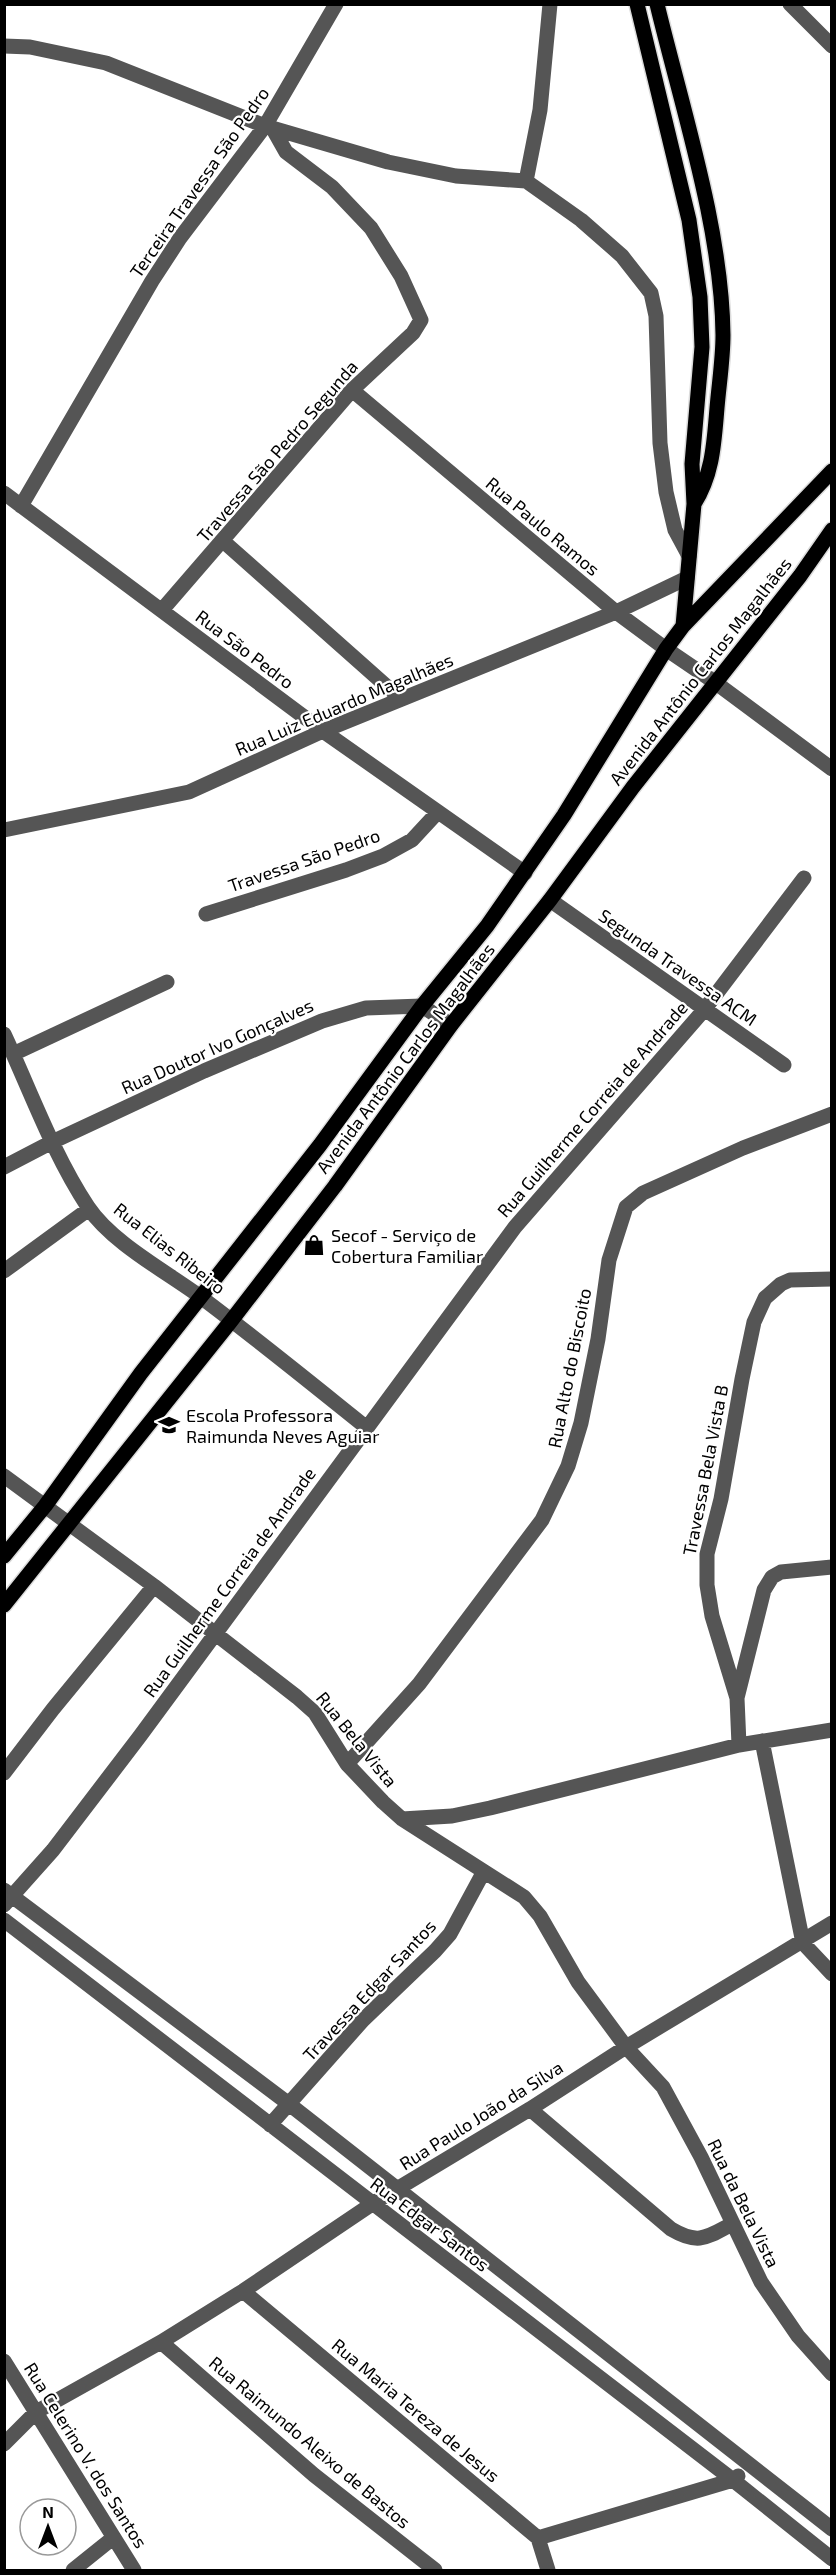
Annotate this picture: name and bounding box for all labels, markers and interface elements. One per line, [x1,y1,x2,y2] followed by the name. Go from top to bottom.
[125,82,273,282] street label: Terceira Travessa São Pedro
[192,356,362,546] street label: Travessa São Pedro Segunda
[482,472,604,580] street label: Rua Paulo Ramos
[604,553,796,789] street label: Avenida Antônio Carlos Magalhães
[192,605,298,693] street label: Rua São Pedro
[232,648,456,760] street label: Rua Luiz Eduardo Magalhães
[225,824,383,896] street label: Travessa São Pedro
[595,904,761,1030] street label: Segunda Travessa ACM
[311,939,499,1177] street label: Avenida Antônio Carlos Magalhães
[118,994,317,1099] street label: Rua Doutor Ivo Gonçalves
[492,997,692,1221] street label: Rua Guilherme Correia de Andrade
[110,1198,230,1298] street label: Rua Elias Ribeiro
[331,1224,483,1267] place label: Secof - Serviço de Cobertura Familiar
[302,1233,326,1257] shop icon: Secof - Serviço de Cobertura Familiar
[543,1286,595,1450] street label: Rua Alto do Biscoito
[678,1383,732,1557] street label: Travessa Bela Vista B
[186,1404,379,1447] place label: Escola Professora Raimunda Neves Aguiar
[157,1413,181,1437] school or university icon: Escola Professora Raimunda Neves Aguiar
[138,1463,320,1701] street label: Rua Guilherme Correia de Andrade
[312,1687,402,1791] street label: Rua Bela Vista
[298,1915,440,2065] street label: Travessa Edgar Santos
[395,2056,567,2174] street label: Rua Paulo João da Silva
[703,2135,785,2271] street label: Rua da Bela Vista
[366,2172,494,2276] street label: Rua Edgar Santos
[328,2333,504,2487] street label: Rua Maria Tereza de Jesus
[205,2351,415,2533] street label: Rua Raimundo Aleixo de Bastos
[20,2358,152,2552] street label: Rua Celerino V. dos Santos
[18,2497,78,2557] north arrow
[42,2502,54,2521] text: N

